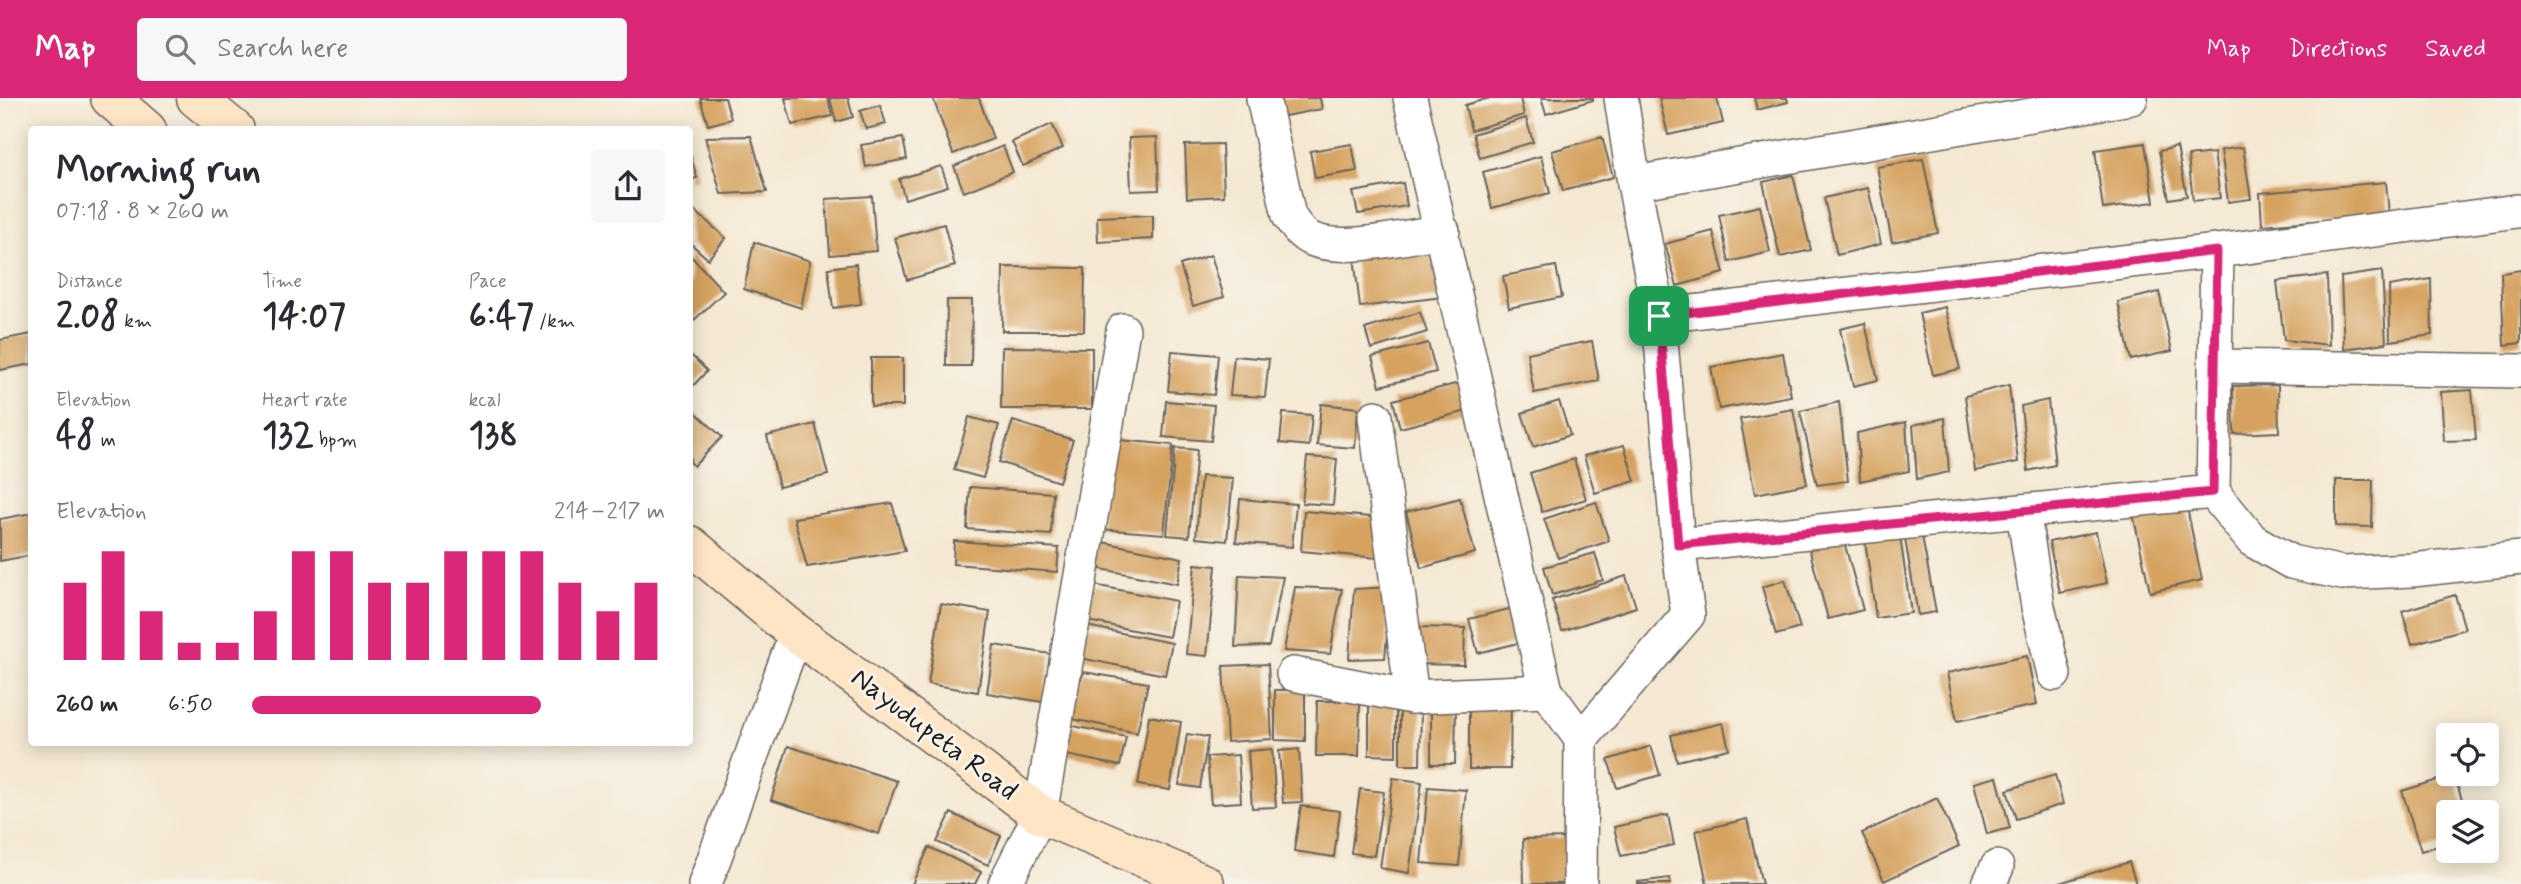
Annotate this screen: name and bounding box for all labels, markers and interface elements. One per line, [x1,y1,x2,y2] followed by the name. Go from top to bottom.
[137,18,627,81] search box
[35,27,95,71] text: Map
[161,30,199,68] icon: search
[217,32,348,66] text: Search here
[2207,34,2251,65] text: Map
[2289,34,2387,65] text: Directions
[2425,34,2486,65] text: Saved
[56,146,261,195] text: Morning run
[591,149,665,223] button: share
[56,197,229,227] text: 07:18 · 8 × 260 m
[56,269,123,294] text: Distance
[262,269,302,294] text: Time
[469,269,506,294] text: Pace
[1629,286,1689,346] pin
[56,294,119,340] text: 2.08
[262,294,346,340] text: 14:07
[469,294,534,340] text: 6:47
[1640,297,1678,335] icon: arrive
[119,309,152,334] text: km
[534,309,575,334] text: /km
[56,388,131,413] text: Elevation
[262,388,348,413] text: Heart rate
[469,388,501,413] text: kcal
[56,413,96,459] text: 48
[262,413,314,459] text: 132
[469,413,518,459] text: 138
[96,428,116,453] text: m
[314,428,357,453] text: bpm
[56,497,147,527] text: Elevation
[554,497,665,527] text: 214–217 m
[843,660,1025,810] street label: Nayudupeta Road
[56,690,118,720] text: 260 m
[168,690,213,720] text: 6:50
[2436,723,2499,863] map controls
[2436,723,2499,786] button: locate
[2436,800,2499,863] button: layers

